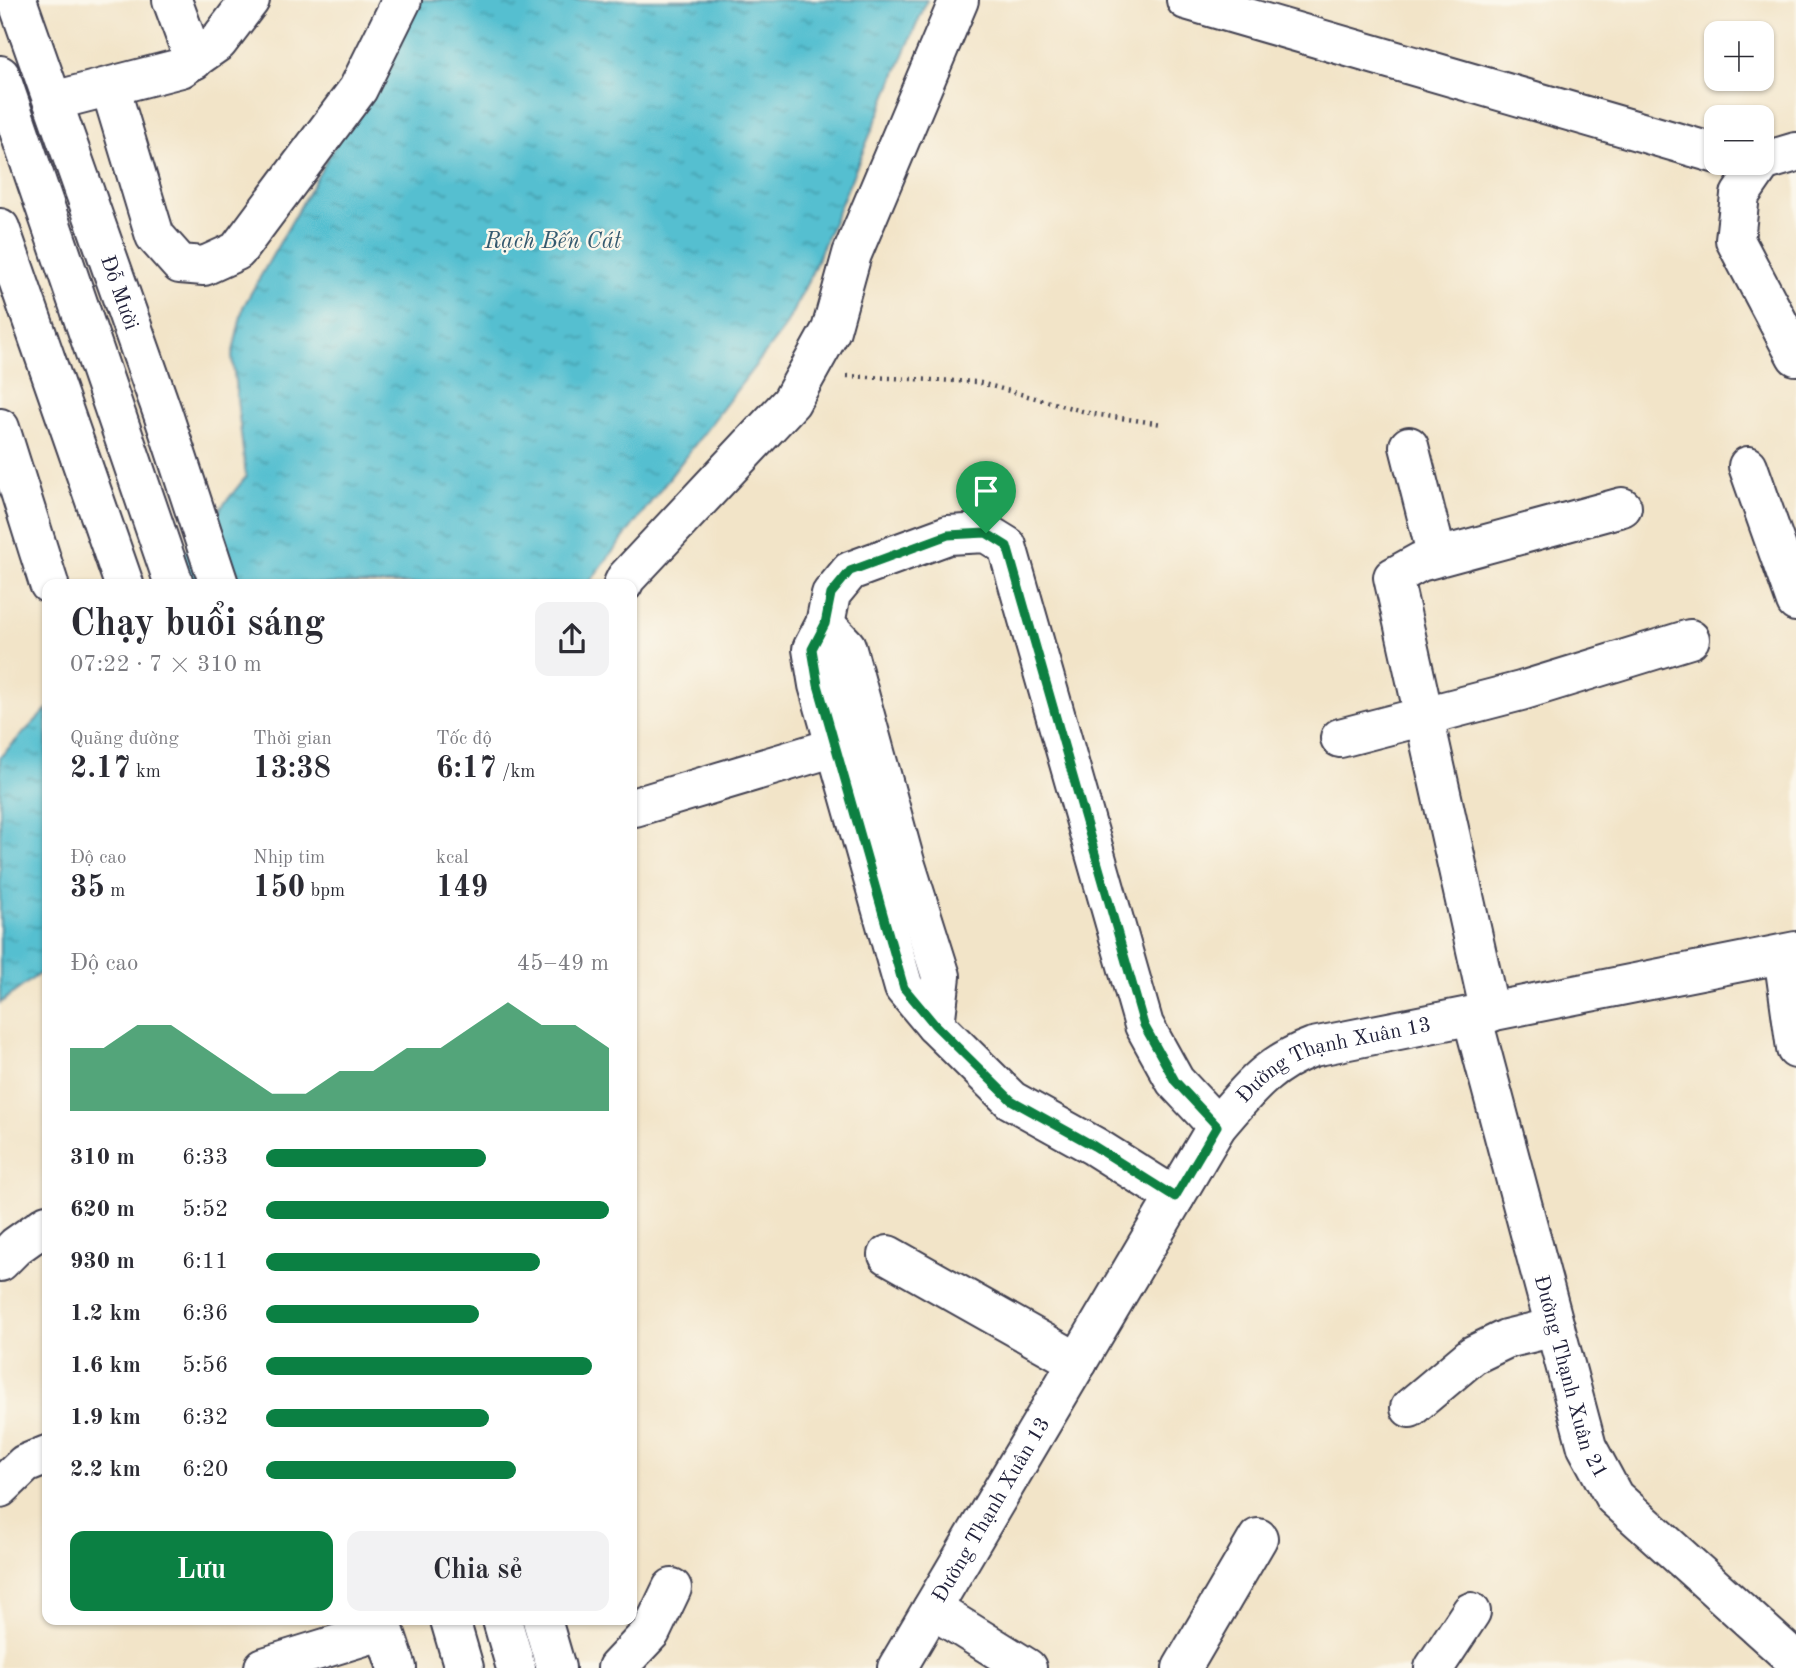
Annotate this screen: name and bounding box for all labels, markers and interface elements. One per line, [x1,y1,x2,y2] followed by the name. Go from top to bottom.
[1704,21,1774,175] map controls
[1704,21,1774,91] button: +
[1704,105,1774,175] button: −
[484,230,622,253] water label: Rạch Bến Cát
[96,253,141,333] street label: Đỗ Mười
[956,461,1016,533] pin
[967,472,1005,510] icon: arrive
[535,602,609,676] button: share
[70,606,325,644] text: Chạy buổi sáng
[70,653,262,676] text: 07:22 · 7 × 310 m
[70,730,179,749] text: Quãng đường
[253,730,332,749] text: Thời gian
[436,730,492,749] text: Tốc độ
[70,754,131,784] text: 2.17
[253,754,331,784] text: 13:38
[436,754,497,784] text: 6:17
[131,763,161,782] text: km
[497,763,535,782] text: /km
[70,849,126,868] text: Độ cao
[253,849,325,868] text: Nhịp tim
[436,849,469,868] text: kcal
[70,873,105,903] text: 35
[253,873,305,903] text: 150
[436,873,488,903] text: 149
[105,882,125,901] text: m
[305,882,345,901] text: bpm
[70,952,138,975] text: Độ cao
[517,952,609,975] text: 45–49 m
[1233,1015,1433,1107] street label: Đường Thạnh Xuân 13
[70,1146,135,1169] text: 310 m
[182,1146,228,1169] text: 6:33
[70,1198,135,1221] text: 620 m
[182,1198,228,1221] text: 5:52
[70,1250,135,1273] text: 930 m
[182,1250,228,1273] text: 6:11
[1530,1273,1611,1482] street label: Đường Thạnh Xuân 21
[70,1302,141,1325] text: 1.2 km
[182,1302,228,1325] text: 6:36
[70,1354,141,1377] text: 1.6 km
[182,1354,228,1377] text: 5:56
[70,1406,141,1429] text: 1.9 km
[182,1406,228,1429] text: 6:32
[929,1414,1054,1606] street label: Đường Thạnh Xuân 13
[70,1458,141,1481] text: 2.2 km
[182,1458,228,1481] text: 6:20
[70,1531,333,1611] button: Lưu
[347,1531,609,1611] button: Chia sẻ

